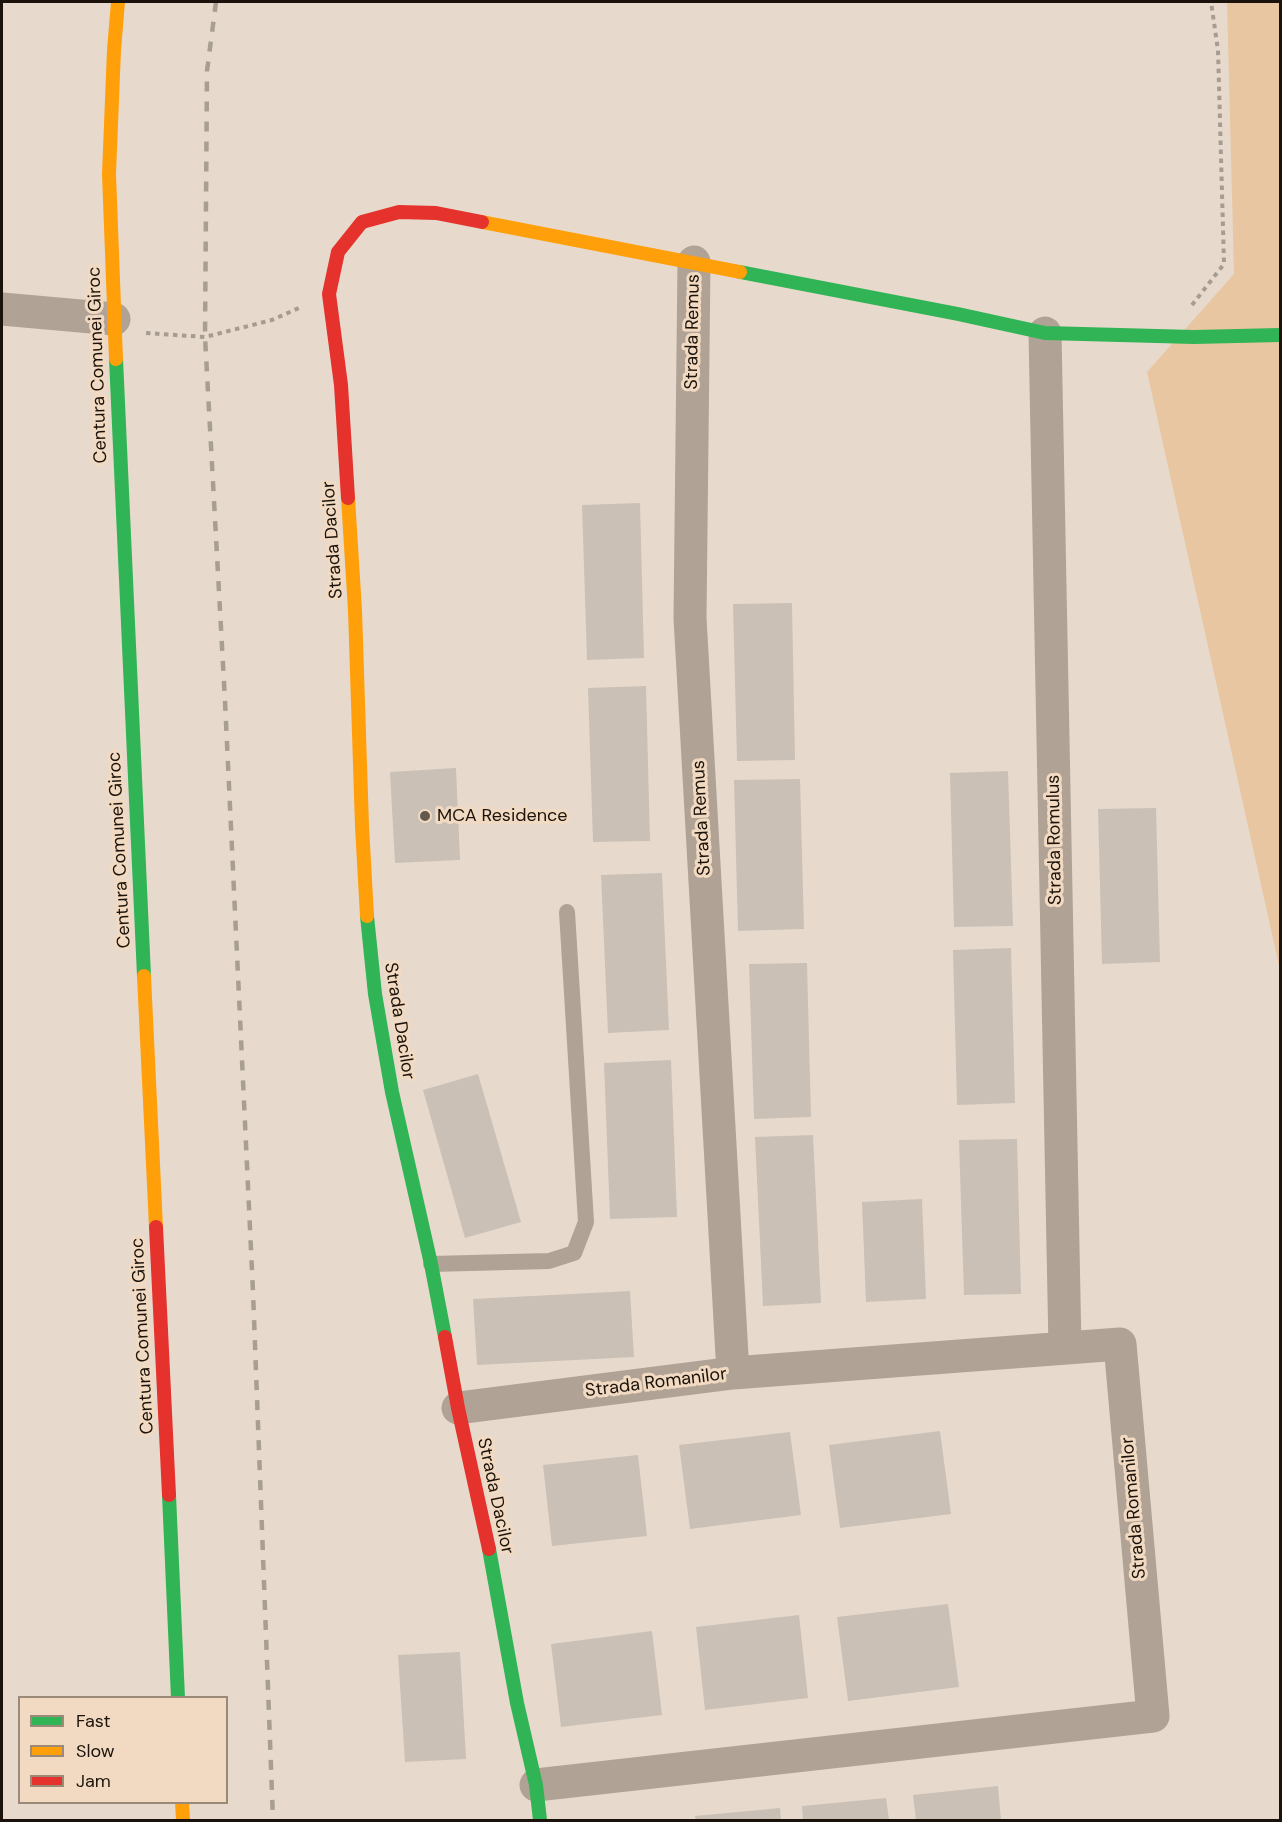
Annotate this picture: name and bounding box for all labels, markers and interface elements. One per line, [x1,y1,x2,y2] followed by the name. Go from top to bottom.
[84,266,112,464] street label: Centura Comunei Giroc
[681,274,705,390] street label: Strada Remus
[318,480,348,600] street label: Strada Dacilor
[104,751,136,949] street label: Centura Comunei Giroc
[688,760,716,876] street label: Strada Remus
[1043,775,1067,905] street label: Strada Romulus
[437,805,568,827] place label: MCA Residence
[418,809,432,823] marker: MCA Residence
[379,961,419,1081] street label: Strada Dacilor
[127,1237,159,1435] street label: Centura Comunei Giroc
[584,1364,728,1402] street label: Strada Romanilor
[472,1436,518,1556] street label: Strada Dacilor
[1117,1436,1151,1580] street label: Strada Romanilor
[18,1696,228,1804] legend
[76,1709,111,1733] text: Fast
[76,1739,115,1763] text: Slow
[76,1769,111,1793] text: Jam

